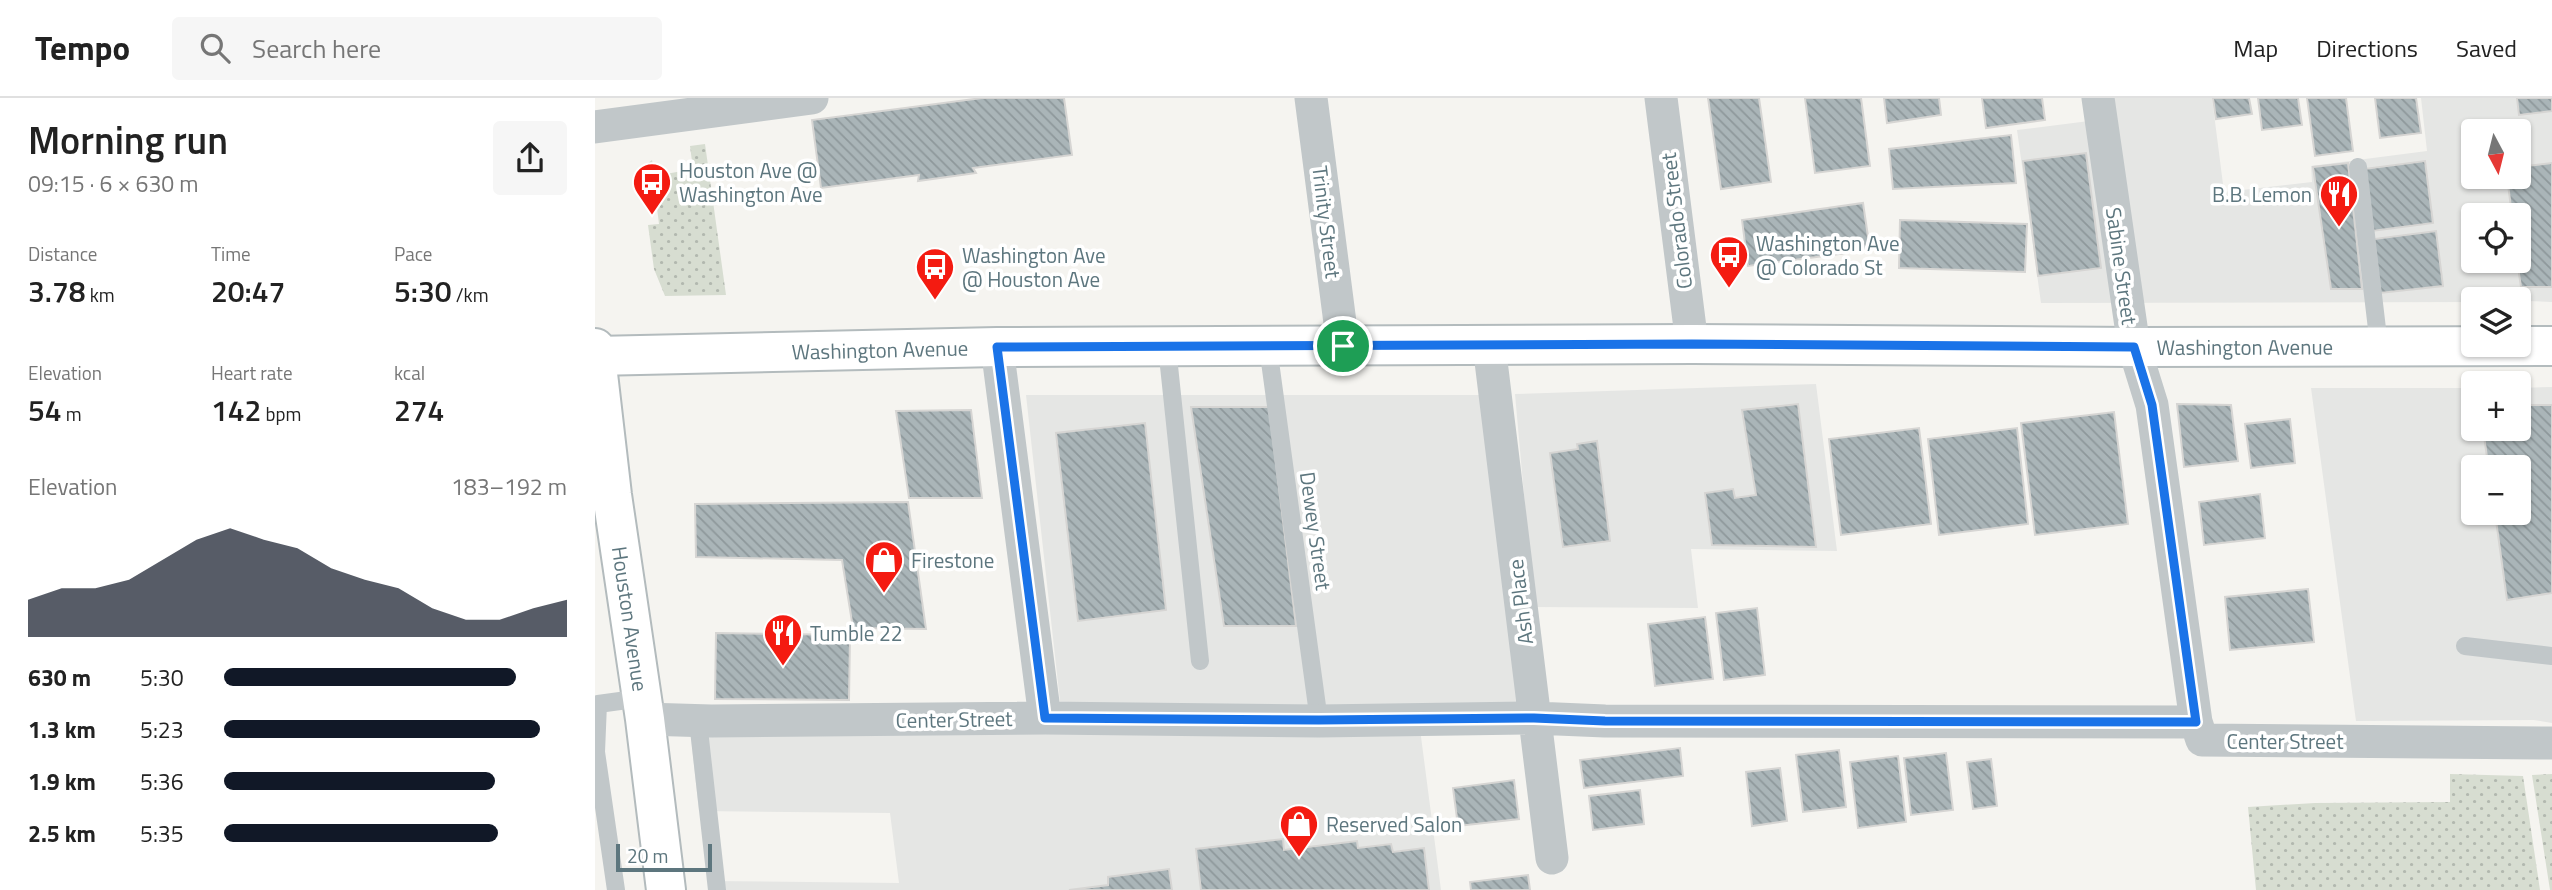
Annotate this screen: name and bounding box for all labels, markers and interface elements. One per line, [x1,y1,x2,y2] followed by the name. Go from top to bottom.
[172,17,662,80] search box
[35,23,130,73] text: Tempo
[196,29,234,67] icon: search
[252,29,381,68] text: Search here
[2233,30,2278,66] text: Map
[2316,30,2418,66] text: Directions
[2456,30,2517,66] text: Saved
[28,111,228,169] text: Morning run
[2461,119,2531,189] north arrow
[2461,119,2531,525] map controls
[493,121,567,195] button: share
[1652,150,1700,291] street label: Colorado Street
[679,154,823,210] place label: Houston Ave @ Washington Ave
[631,161,673,216] bus stop icon: Houston Ave @ Washington Ave
[1304,164,1350,281] street label: Trinity Street
[28,166,198,201] text: 09:15 · 6 × 630 m
[2318,173,2360,228] restaurant icon: B.B. Lemon
[2212,178,2312,210] place label: B.B. Lemon
[2461,203,2531,273] button: locate
[2098,205,2146,327] street label: Sabine Street
[1756,227,1900,283] place label: Washington Ave @ Colorado St
[1708,234,1750,289] bus stop icon: Washington Ave @ Colorado St
[28,239,97,268] text: Distance
[211,239,251,268] text: Time
[394,239,432,268] text: Pace
[962,239,1106,295] place label: Washington Ave @ Houston Ave
[914,246,956,301] bus stop icon: Washington Ave @ Houston Ave
[28,268,86,314] text: 3.78
[211,268,285,314] text: 20:47
[394,268,452,314] text: 5:30
[86,280,115,309] text: km
[452,280,489,309] text: /km
[2461,287,2531,357] button: layers
[1313,316,1373,376] pin
[1324,327,1362,365] icon: arrive
[2157,331,2333,363] street label: Washington Avenue
[791,332,969,368] street label: Washington Avenue
[28,358,102,387] text: Elevation
[211,358,293,387] text: Heart rate
[394,358,425,387] text: kcal
[2461,371,2531,441] button: +
[28,387,62,433] text: 54
[211,387,261,433] text: 142
[394,387,444,433] text: 274
[62,399,82,428] text: m
[261,399,301,428] text: bpm
[2461,455,2531,525] button: −
[28,469,117,504] text: Elevation
[451,469,567,504] text: 183–192 m
[1292,470,1340,593] street label: Dewey Street
[863,539,905,594] shop icon: Firestone
[604,544,657,693] street label: Houston Avenue
[911,544,994,576] place label: Firestone
[1499,558,1541,646] street label: Ash Place
[762,612,804,667] restaurant icon: Tumble 22
[810,617,903,649] place label: Tumble 22
[28,660,91,695] text: 630 m
[140,660,184,695] text: 5:30
[895,702,1013,736] street label: Center Street
[28,712,96,747] text: 1.3 km
[140,712,184,747] text: 5:23
[2226,725,2344,757] street label: Center Street
[28,764,96,799] text: 1.9 km
[140,764,184,799] text: 5:36
[1278,803,1320,858] shop icon: Reserved Salon
[1326,808,1462,840] place label: Reserved Salon
[28,816,96,851] text: 2.5 km
[140,816,184,851] text: 5:35
[616,841,712,873] scale bar
[627,841,668,870] text: 20 m

